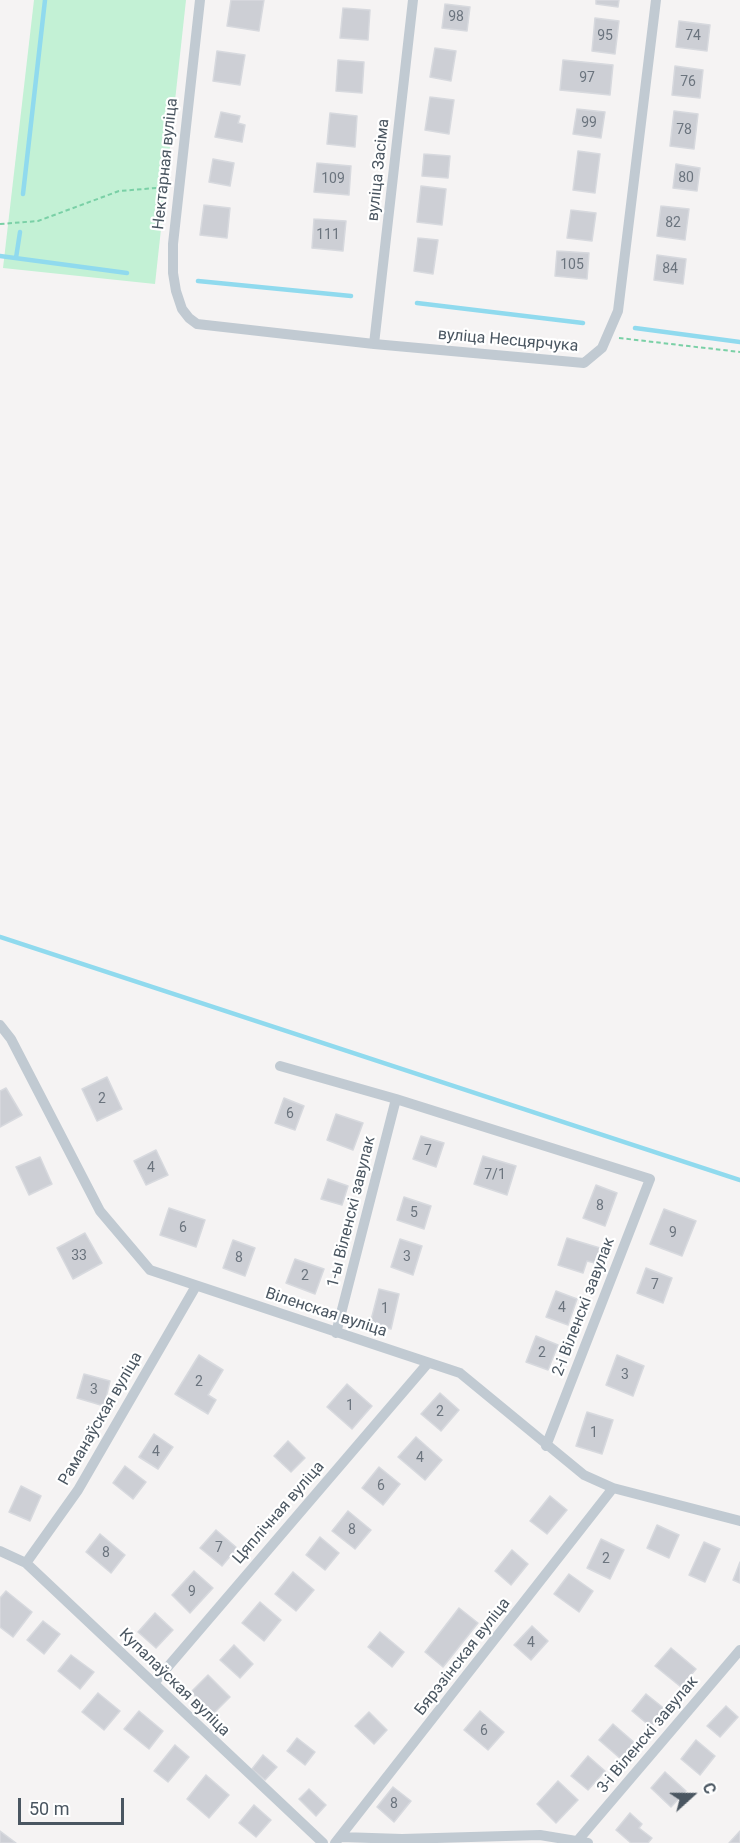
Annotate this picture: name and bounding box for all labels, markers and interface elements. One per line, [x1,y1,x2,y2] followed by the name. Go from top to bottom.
[448,9,464,25] house number: 98
[597,28,613,44] house number: 95
[685,28,701,44] house number: 74
[579,70,595,86] house number: 97
[680,74,696,90] house number: 76
[150,97,182,231] street label: Нектарная вуліца
[581,115,597,131] house number: 99
[364,118,394,222] street label: вуліца Засіма
[676,122,692,138] house number: 78
[678,170,694,186] house number: 80
[321,171,345,187] house number: 109
[665,215,681,231] house number: 82
[316,227,340,243] house number: 111
[560,257,584,273] house number: 105
[662,261,678,277] house number: 84
[437,325,579,357] street label: вуліца Несцярчука
[98,1091,106,1107] house number: 2
[286,1106,294,1122] house number: 6
[324,1134,380,1290] street label: 1-ы Віленскі завулак
[424,1143,432,1159] house number: 7
[147,1160,155,1176] house number: 4
[484,1167,506,1183] house number: 7/1
[596,1198,604,1214] house number: 8
[410,1205,418,1221] house number: 5
[179,1220,187,1236] house number: 6
[669,1225,677,1241] house number: 9
[549,1235,619,1379] street label: 2-і Віленскі завулак
[71,1248,87,1264] house number: 33
[403,1249,411,1265] house number: 3
[235,1250,243,1266] house number: 8
[301,1268,309,1284] house number: 2
[651,1277,659,1293] house number: 7
[263,1284,389,1342] street label: Віленская вуліца
[558,1300,566,1316] house number: 4
[381,1301,389,1317] house number: 1
[538,1345,546,1361] house number: 2
[55,1349,147,1489] street label: Раманаўская вуліца
[621,1367,629,1383] house number: 3
[195,1374,203,1390] house number: 2
[90,1382,98,1398] house number: 3
[346,1398,354,1414] house number: 1
[436,1404,444,1420] house number: 2
[590,1425,598,1441] house number: 1
[152,1444,160,1460] house number: 4
[416,1450,424,1466] house number: 4
[229,1458,329,1568] street label: Цяплічная вуліца
[377,1478,385,1494] house number: 6
[348,1522,356,1538] house number: 8
[215,1540,223,1556] house number: 7
[102,1545,110,1561] house number: 8
[602,1551,610,1567] house number: 2
[188,1584,196,1600] house number: 9
[411,1594,515,1720] street label: Бярэзінская вуліца
[114,1625,234,1741] street label: Купалаўская вуліца
[527,1635,535,1651] house number: 4
[593,1673,703,1797] street label: 3-і Віленскі завулак
[480,1723,488,1739] house number: 6
[662,1765,722,1825] north arrow
[699,1780,720,1797] text: С
[21,1786,128,1824] scale bar
[390,1796,398,1812] house number: 8
[29,1798,69,1819] text: 50 m

